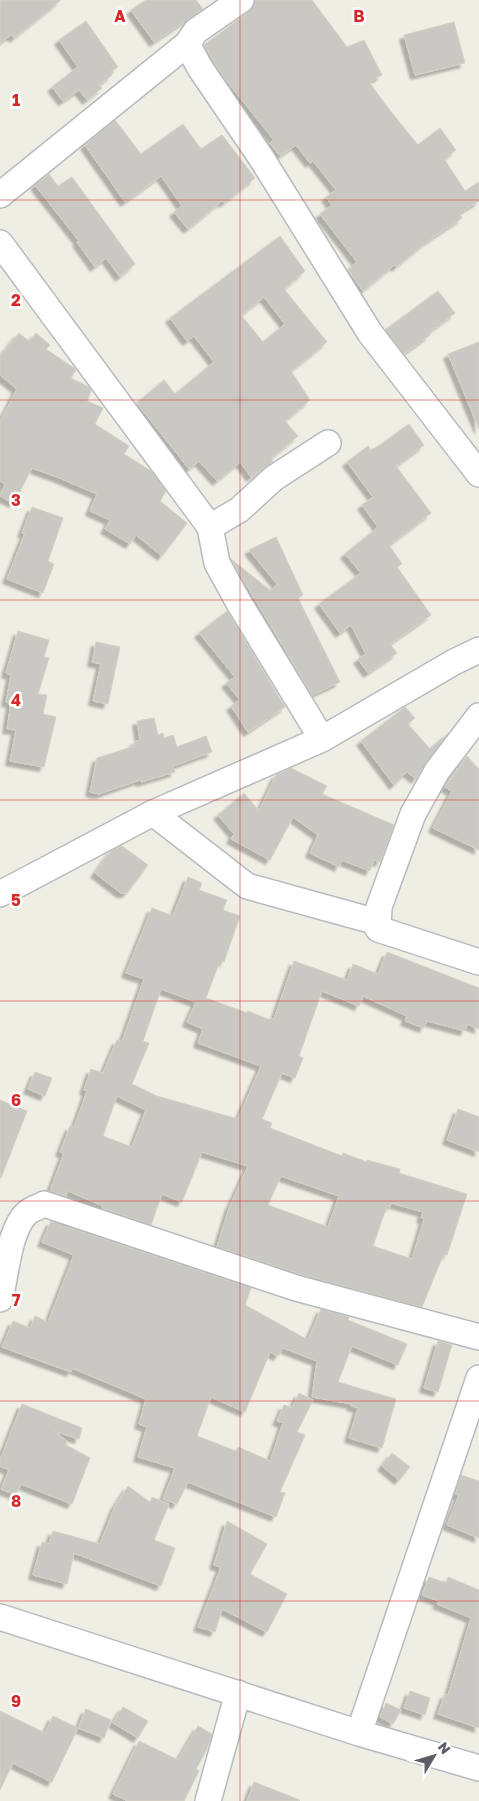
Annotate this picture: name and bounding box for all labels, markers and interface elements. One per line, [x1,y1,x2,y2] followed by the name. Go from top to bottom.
[114,6,126,26] text: A
[353,6,365,26] text: B
[12,90,20,110] text: 1
[11,290,21,310] text: 2
[11,490,21,510] text: 3
[11,690,21,710] text: 4
[11,890,21,910] text: 5
[11,1090,21,1110] text: 6
[12,1290,21,1310] text: 7
[11,1491,21,1511] text: 8
[11,1691,21,1711] text: 9
[409,1731,459,1781] north arrow
[435,1738,455,1757] text: N

